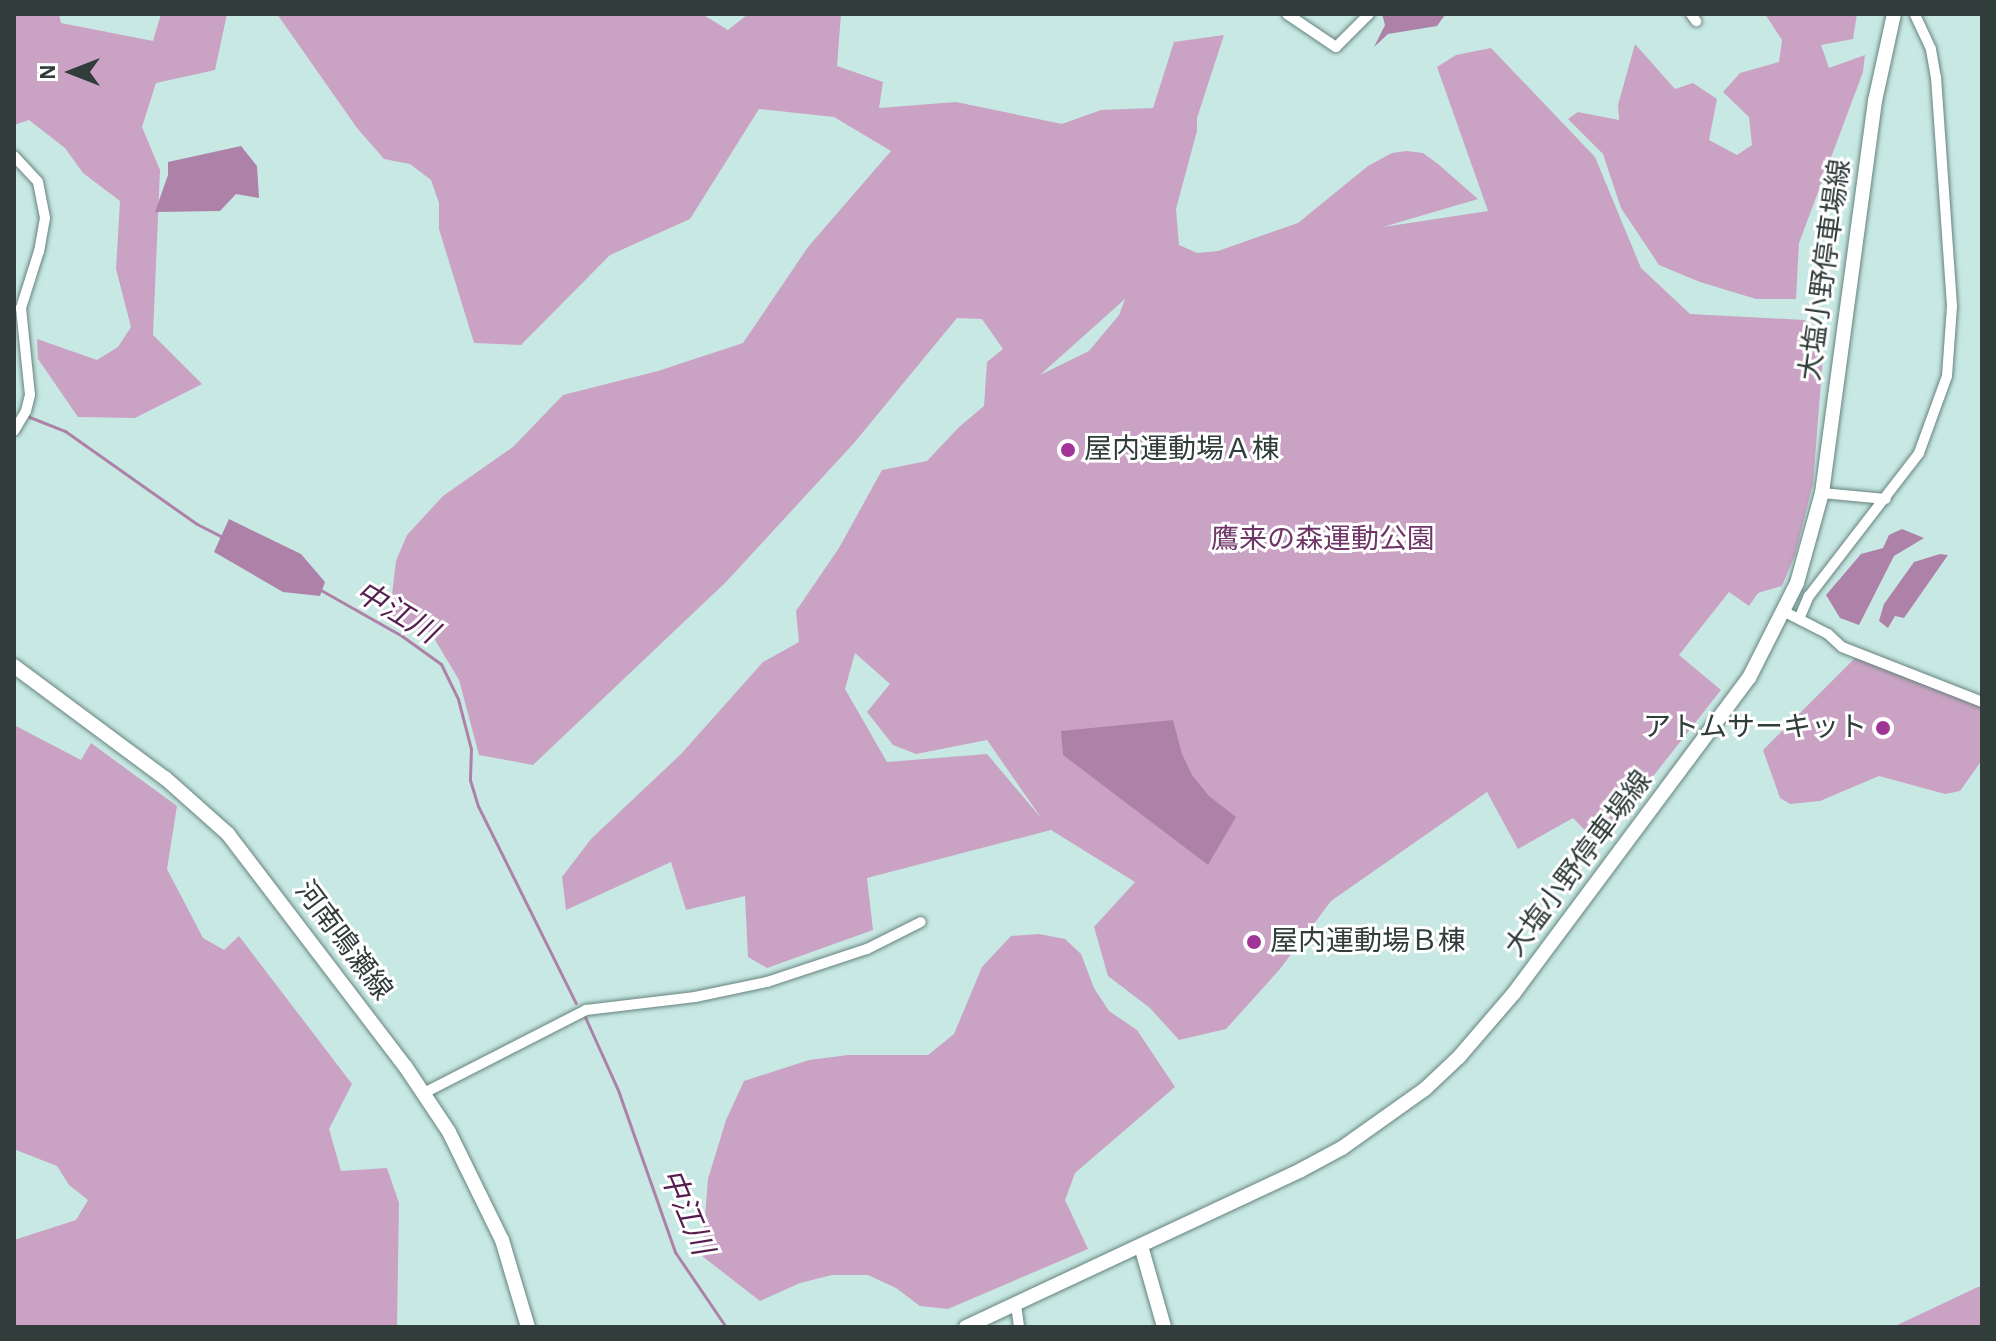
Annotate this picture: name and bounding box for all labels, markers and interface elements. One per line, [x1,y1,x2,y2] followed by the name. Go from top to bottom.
[32,32,112,112] north arrow
[37,64,59,80] text: N
[1794,157,1858,383] street label: 大塩小野停車場線
[1084,433,1280,467] place label: 屋内運動場Ａ棟
[1059,441,1077,459] marker: 屋内運動場Ａ棟
[1211,523,1435,557] park label: 鷹来の森運動公園
[348,574,444,652] water label: 中江川
[1643,711,1867,745] place label: アトムサーキット
[1874,719,1892,737] marker: アトムサーキット
[1498,764,1660,964] street label: 大塩小野停車場線
[287,875,399,1007] street label: 河南鳴瀬線
[1270,925,1466,959] place label: 屋内運動場Ｂ棟
[1245,933,1263,951] marker: 屋内運動場Ｂ棟
[652,1164,720,1260] water label: 中江川

